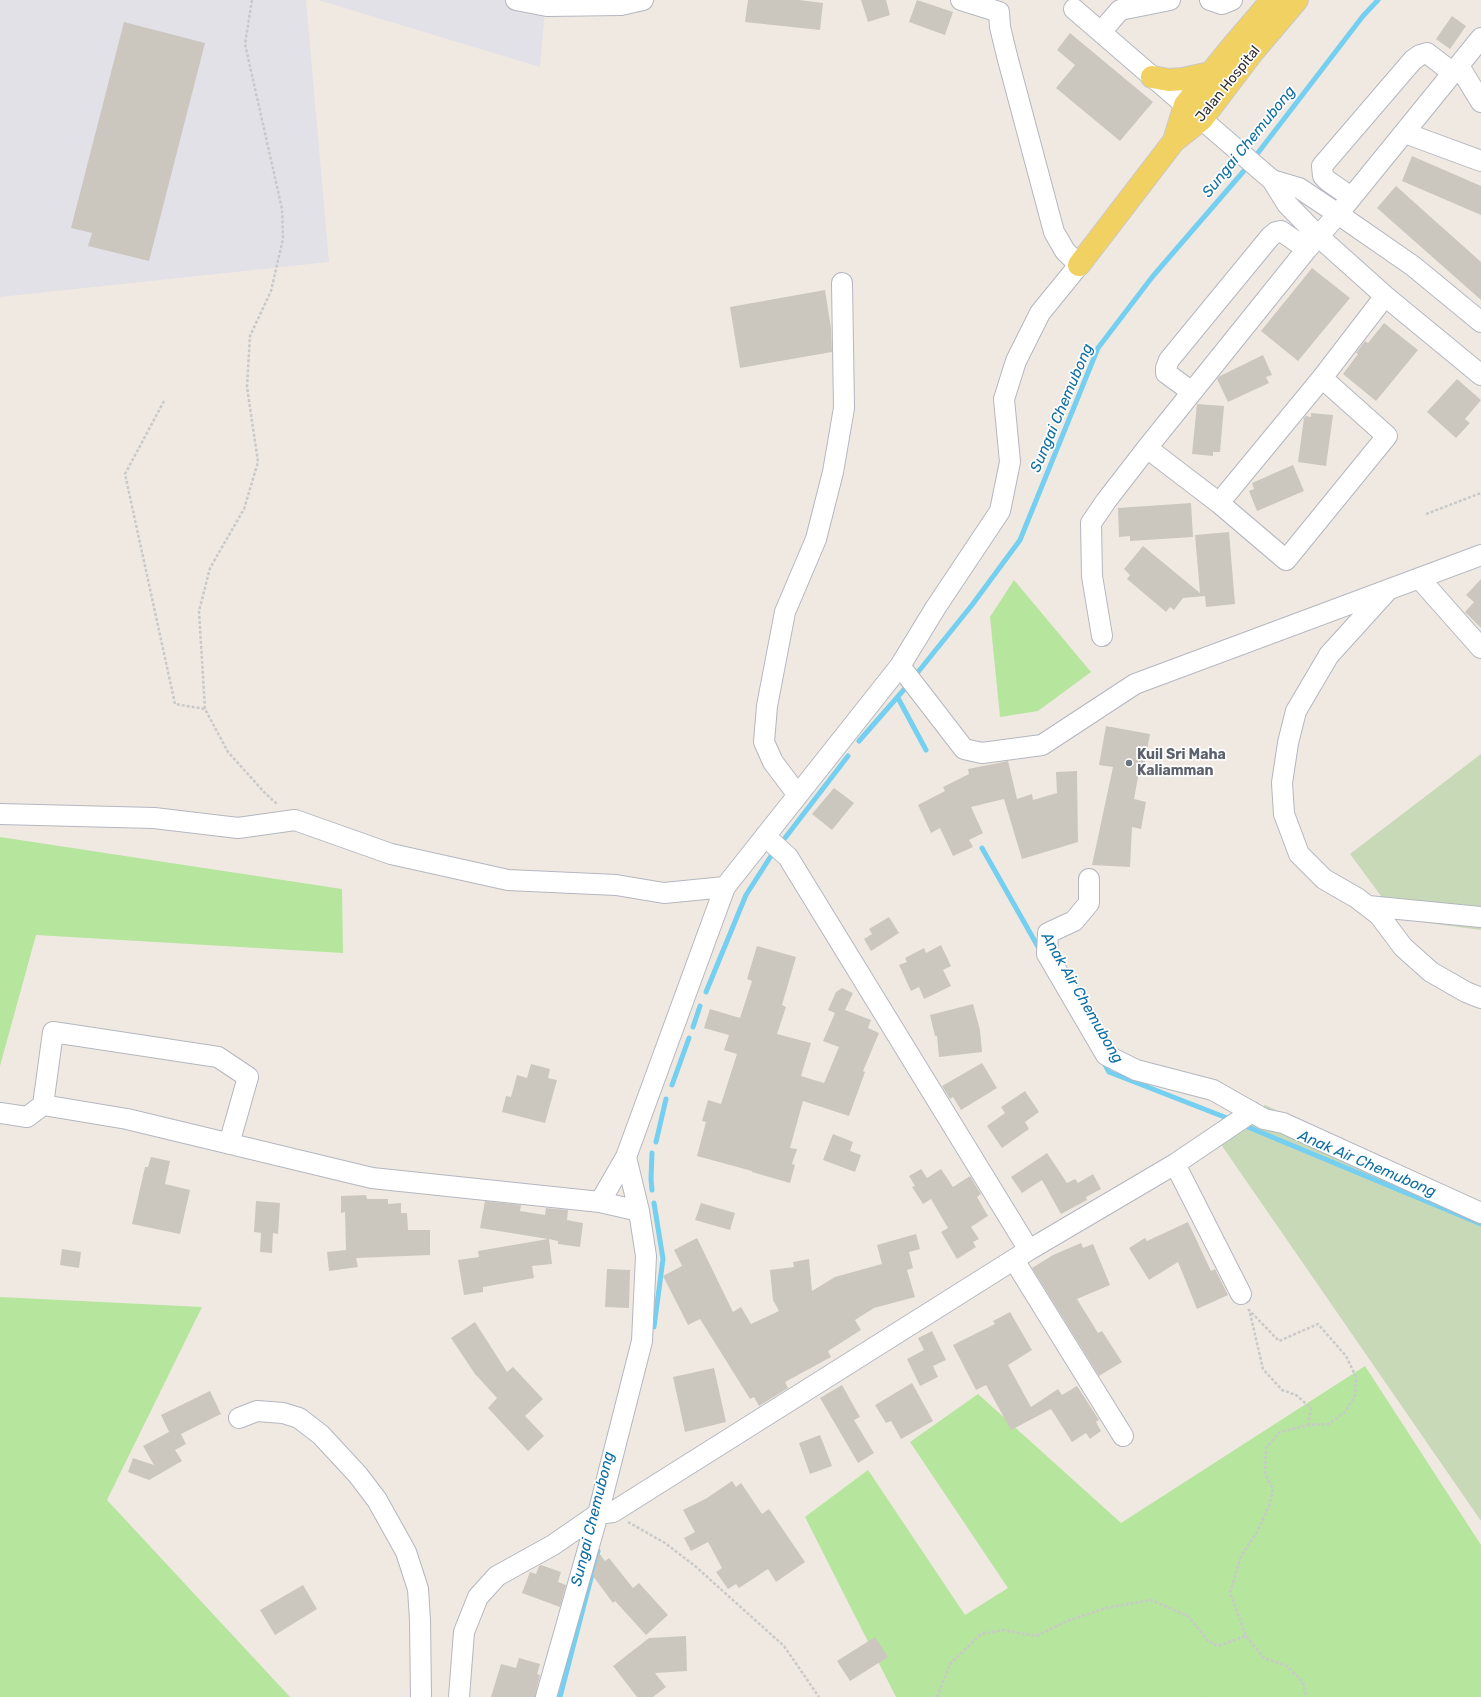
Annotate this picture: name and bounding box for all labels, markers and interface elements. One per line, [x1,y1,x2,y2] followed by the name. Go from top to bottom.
[1192,43,1264,125] street label: Jalan Hospital
[1199,83,1299,201] water label: Sungai Chemubong
[1027,341,1097,475] water label: Sungai Chemubong
[1137,747,1226,780] place label: Kuil Sri Maha Kaliamman
[1124,758,1134,768] marker: Kuil Sri Maha Kaliamman
[1037,929,1127,1067] water label: Anak Air Chemubong
[1295,1127,1439,1201] water label: Anak Air Chemubong
[568,1450,618,1588] water label: Sungai Chemubong

